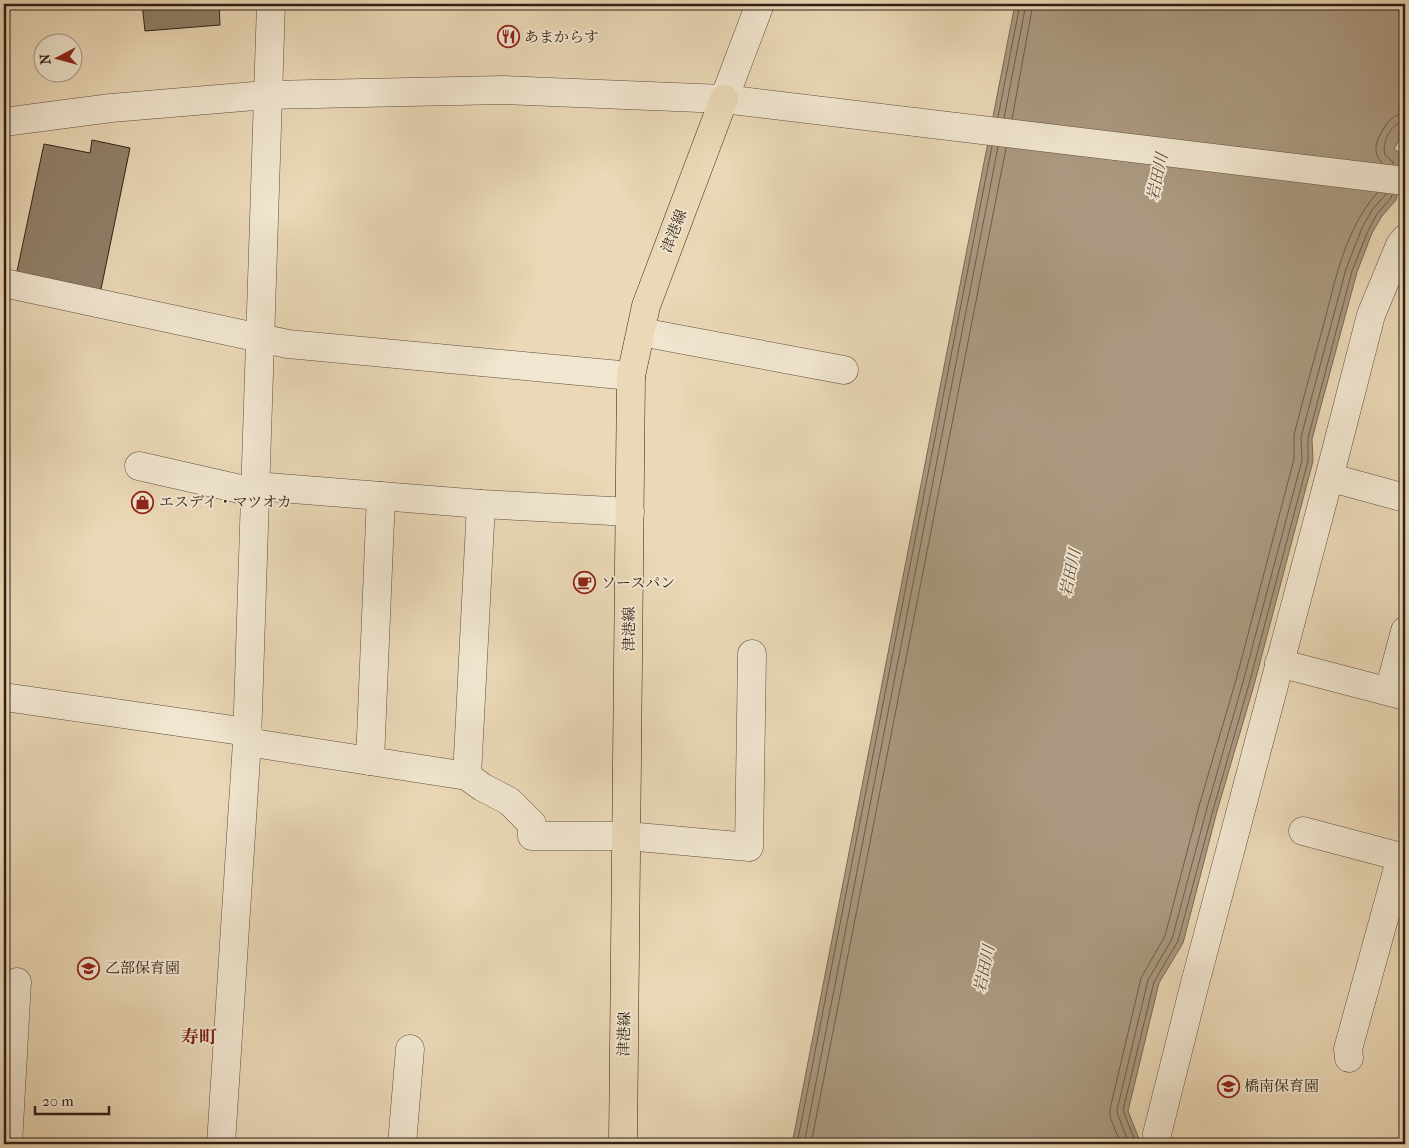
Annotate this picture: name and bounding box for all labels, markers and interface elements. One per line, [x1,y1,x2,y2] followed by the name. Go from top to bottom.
[496,25,520,49] restaurant icon: あまからす
[524,28,599,46] place label: あまからす
[32,32,82,82] north arrow
[37,53,55,65] text: N
[1143,150,1172,202] water label: 岩田川
[658,207,690,255] street label: 津港線
[131,490,155,514] shop icon: エスデイ・マツオカ
[159,493,292,511] place label: エスデイ・マツオカ
[1056,546,1085,598] water label: 岩田川
[573,571,597,595] cafe icon: ソースパン
[601,574,675,592] place label: ソースパン
[620,606,638,652] street label: 津港線
[970,942,999,994] water label: 岩田川
[77,956,101,980] school or university icon: 乙部保育園
[105,959,180,977] place label: 乙部保育園
[615,1011,633,1057] street label: 津港線
[181,1027,217,1048] district label: 寿町
[1216,1074,1240,1098] school or university icon: 橋南保育園
[1244,1077,1319,1095] place label: 橋南保育園
[35,1083,109,1115] scale bar
[42,1092,74,1110] text: 20 m

